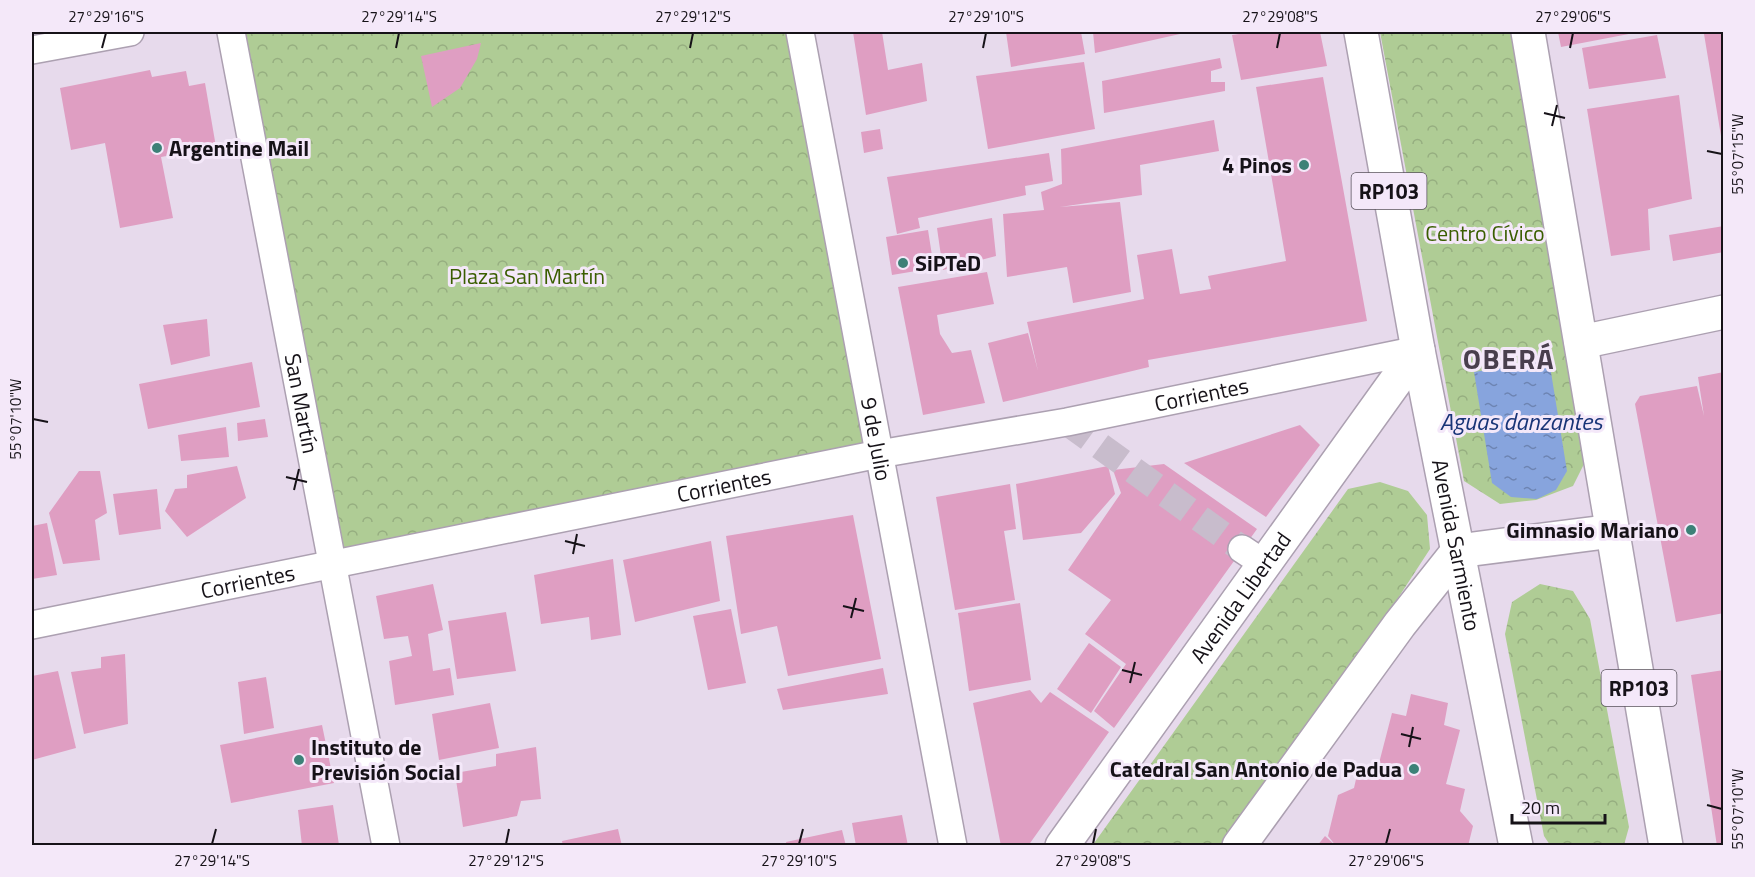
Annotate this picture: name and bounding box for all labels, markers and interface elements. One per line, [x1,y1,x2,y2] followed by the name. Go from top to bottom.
[68,5,144,28] text: 27°29'16"S
[361,5,437,28] text: 27°29'14"S
[655,5,731,28] text: 27°29'12"S
[948,5,1024,28] text: 27°29'10"S
[1242,5,1318,28] text: 27°29'08"S
[1535,5,1611,28] text: 27°29'06"S
[1726,114,1749,194] text: 55°07'15"W
[169,131,309,165] place label: Argentine Mail
[150,141,164,155] marker: Argentine Mail
[1222,148,1292,182] place label: 4 Pinos
[1297,158,1311,172] marker: 4 Pinos
[1352,173,1426,209] road number: RP103
[1425,216,1545,250] park label: Centro Cívico
[915,246,981,280] place label: SiPTeD
[896,256,910,270] marker: SiPTeD
[449,259,605,293] park label: Plaza San Martín
[1463,337,1555,380] district label: OBERÁ
[276,350,328,456] street label: San Martín
[1151,368,1252,421] street label: Corrientes
[4,379,27,459] text: 55°07'10"W
[852,394,901,483] street label: 9 de Julio
[1440,403,1604,439] water label: Aguas danzantes
[1423,456,1490,634] street label: Avenida Sarmiento
[674,459,774,511] street label: Corrientes
[1506,513,1679,547] place label: Gimnasio Mariano
[1684,523,1698,537] marker: Gimnasio Mariano
[1182,525,1299,670] street label: Avenida Libertad
[198,555,298,608] street label: Corrientes
[1602,670,1676,706] road number: RP103
[311,730,461,789] place label: Instituto de Previsión Social
[1110,752,1402,786] place label: Catedral San Antonio de Padua
[292,753,306,767] marker: Instituto de Previsión Social
[1407,762,1421,776] marker: Catedral San Antonio de Padua
[1726,769,1749,849] text: 55°07'10"W
[1512,787,1605,825] scale bar
[1521,794,1560,821] text: 20 m
[174,849,250,872] text: 27°29'14"S
[468,849,544,872] text: 27°29'12"S
[761,849,837,872] text: 27°29'10"S
[1055,849,1131,872] text: 27°29'08"S
[1348,849,1424,872] text: 27°29'06"S

